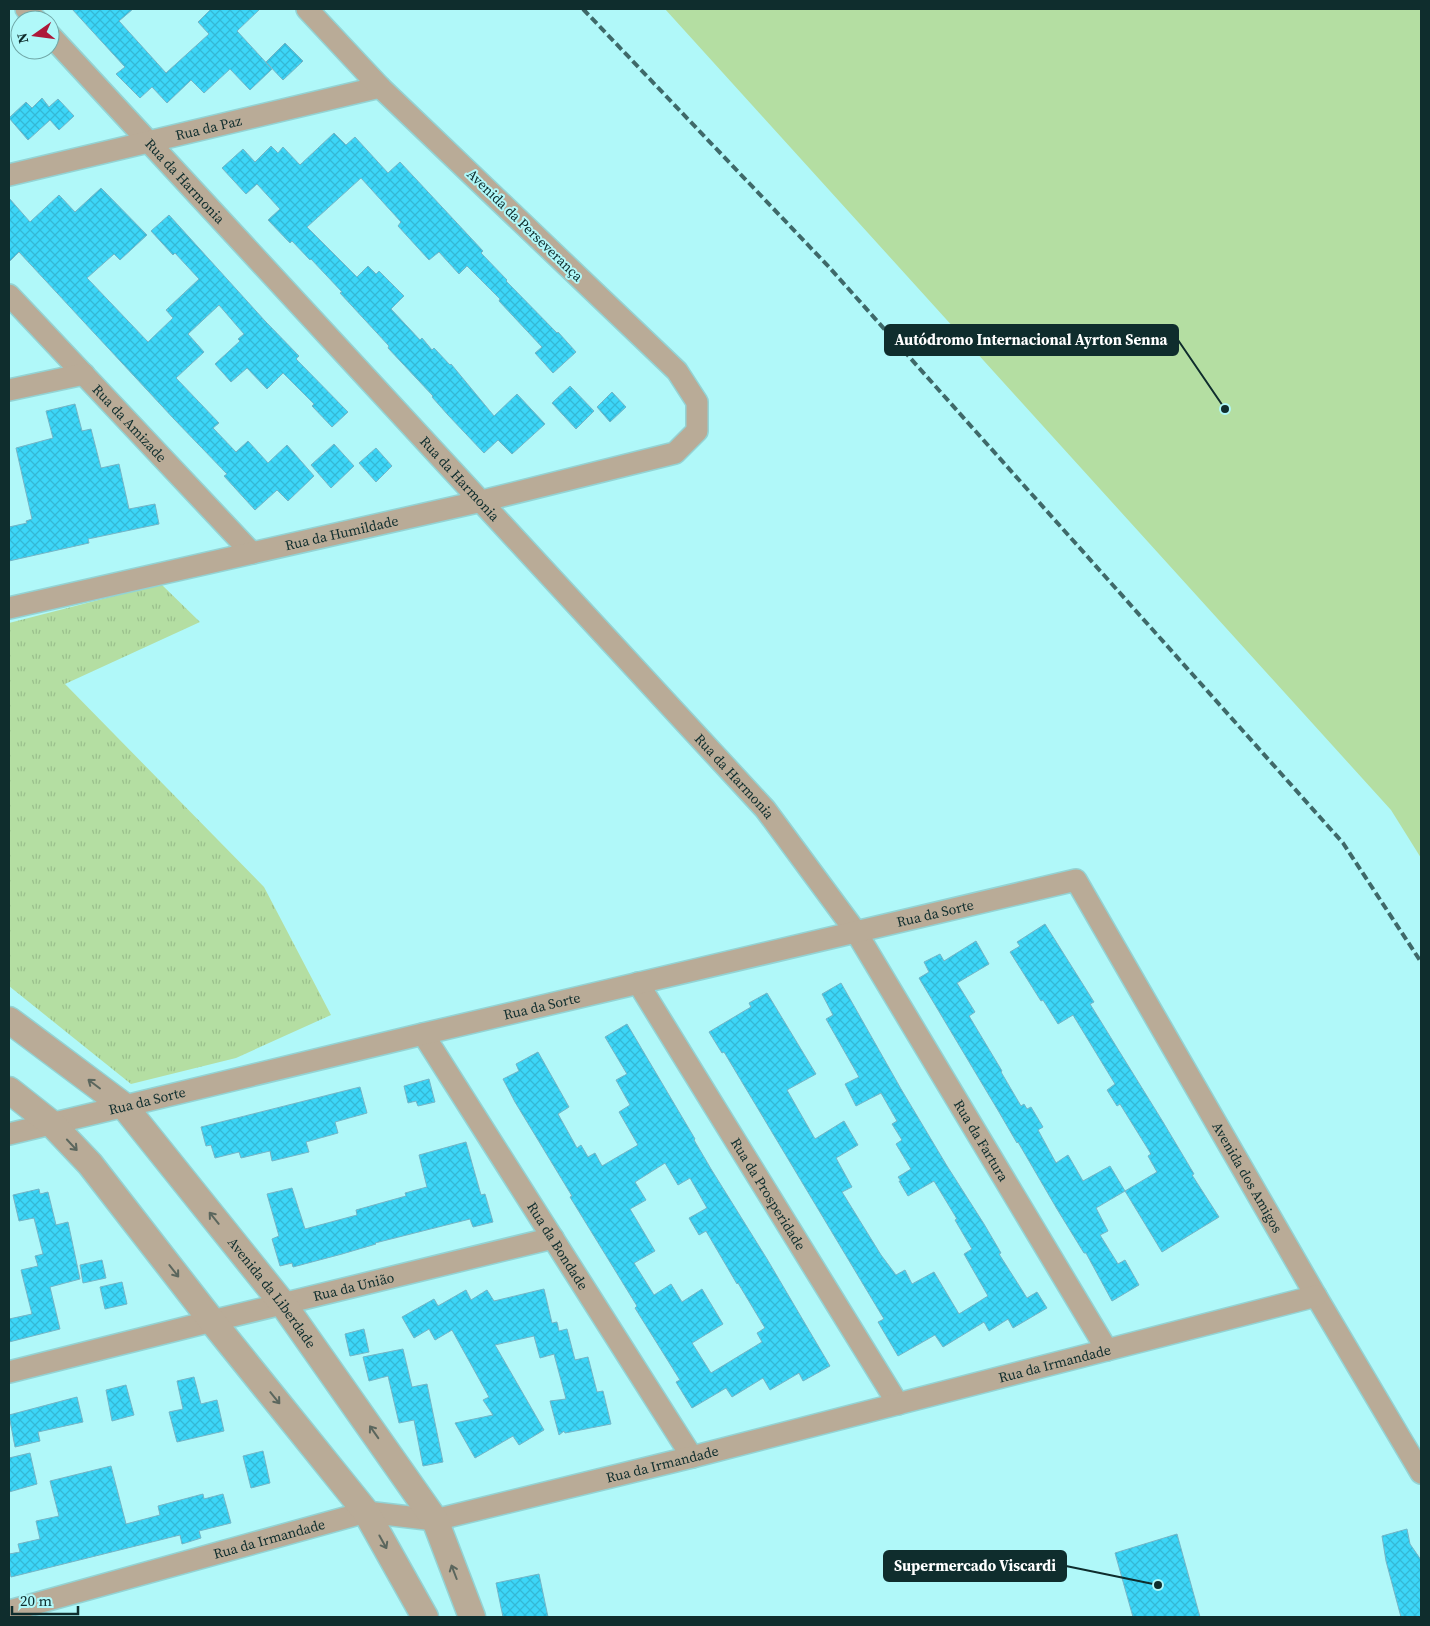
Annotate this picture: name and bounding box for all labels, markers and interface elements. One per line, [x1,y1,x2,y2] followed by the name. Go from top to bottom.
[10,10,60,60] north arrow
[11,31,33,46] text: N
[173,110,244,145] street label: Rua da Paz
[140,134,230,229] street label: Rua da Harmonia
[462,164,588,286] street label: Avenida da Perseverança
[885,325,1178,355] callout: Autódromo Internacional Ayrton Senna
[894,329,1169,350] text: Autódromo Internacional Ayrton Senna
[88,380,171,467] street label: Rua da Amizade
[415,432,505,526] street label: Rua da Harmonia
[283,510,400,555] street label: Rua da Humildade
[690,729,780,824] street label: Rua da Harmonia
[895,894,976,932] street label: Rua da Sorte
[501,987,582,1025] street label: Rua da Sorte
[87,1079,101,1089] one-way arrow
[107,1082,188,1120] street label: Rua da Sorte
[949,1096,1014,1186] street label: Rua da Fartura
[1208,1118,1287,1237] street label: Avenida dos Amigos
[726,1134,811,1254] street label: Rua da Prosperidade
[66,1138,78,1151] one-way arrow
[522,1198,593,1294] street label: Rua da Bondade
[208,1212,219,1225] one-way arrow
[223,1233,321,1352] street label: Avenida da Liberdade
[168,1264,179,1277] one-way arrow
[311,1267,397,1306] street label: Rua da União
[996,1339,1113,1388] street label: Rua da Irmandade
[269,1391,280,1404] one-way arrow
[368,1426,379,1439] one-way arrow
[604,1441,721,1488] street label: Rua da Irmandade
[211,1514,327,1564] street label: Rua da Irmandade
[378,1534,388,1549] one-way arrow
[884,1551,1066,1581] callout: Supermercado Viscardi
[894,1555,1056,1576] text: Supermercado Viscardi
[449,1565,459,1580] one-way arrow
[12,1584,79,1616] scale bar
[20,1590,52,1611] text: 20 m

